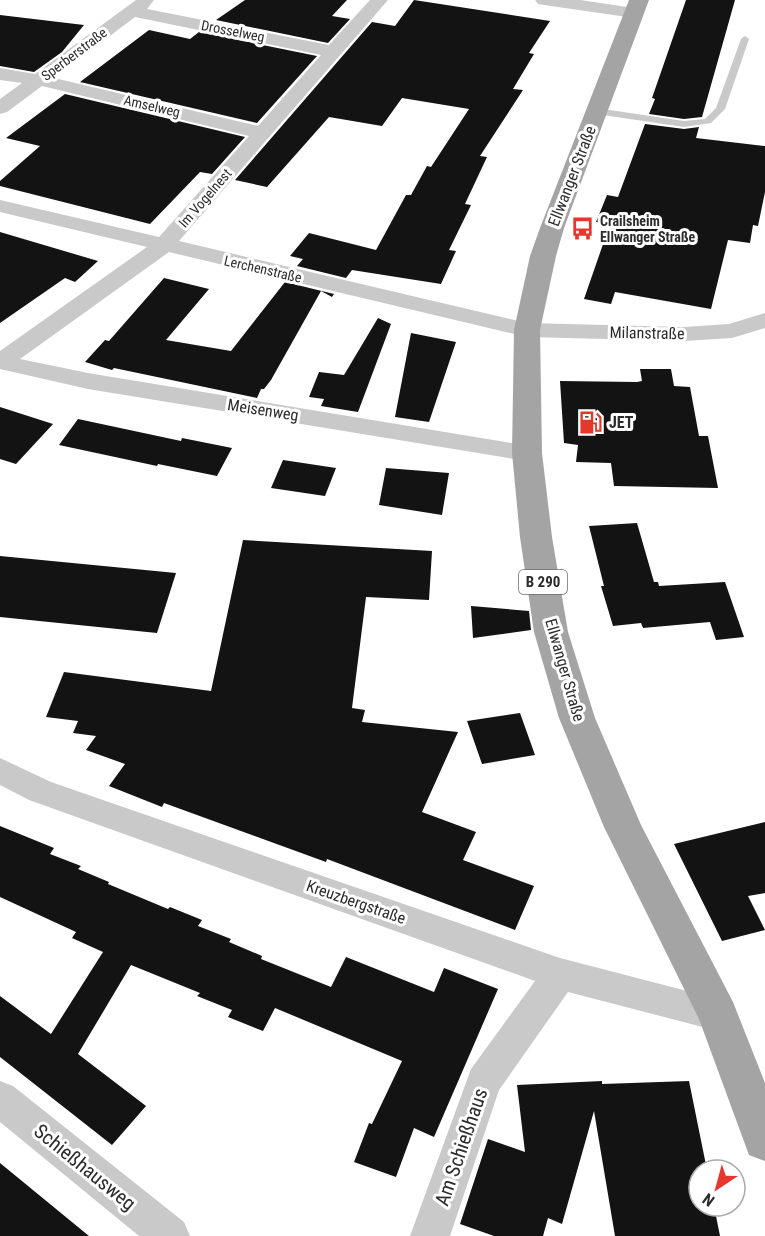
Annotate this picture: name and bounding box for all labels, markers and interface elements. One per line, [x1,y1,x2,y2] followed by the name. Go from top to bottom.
[200,17,266,45] street label: Drosselweg
[38,24,110,84] street label: Sperberstraße
[122,92,182,120] street label: Amselweg
[544,123,600,229] street label: Ellwanger Straße
[175,165,235,231] street label: Im Vogelnest
[600,213,696,245] place label: Crailsheim Ellwanger Straße
[569,216,595,242] bus stop icon: Crailsheim Ellwanger Straße
[223,252,304,286] street label: Lerchenstraße
[609,323,685,343] street label: Milanstraße
[226,395,300,425] street label: Meisenweg
[578,409,604,435] fuel station icon: JET
[609,413,634,432] place label: JET
[519,570,567,594] road number: B 290
[541,616,589,724] street label: Ellwanger Straße
[304,876,408,928] street label: Kreuzbergstraße
[430,1085,492,1209] street label: Am Schießhaus
[29,1119,141,1215] street label: Schießhausweg
[687,1158,747,1218] north arrow
[699,1189,718,1210] text: N

